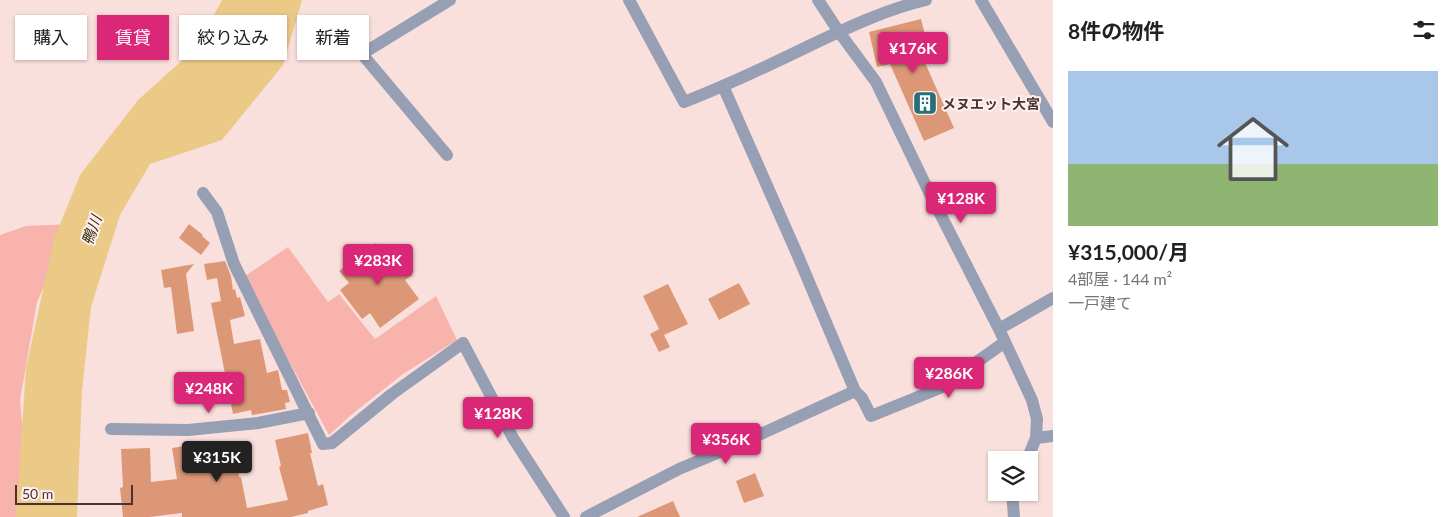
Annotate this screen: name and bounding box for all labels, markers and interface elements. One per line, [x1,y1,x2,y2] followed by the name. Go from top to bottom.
[15,15,87,60] chip: 購入
[97,15,169,60] chip: 賃貸
[179,15,287,60] chip: 絞り込み
[297,15,369,60] chip: 新着
[1410,16,1438,44] icon: filters
[1068,18,1164,43] text: 8件の物件
[878,32,948,74] pin: ¥176K
[889,38,937,57] text: ¥176K
[912,90,938,116] building icon: メヌエット大宮
[942,95,1040,112] place label: メヌエット大宮
[1208,104,1298,194] icon: home
[926,182,996,224] pin: ¥128K
[937,188,985,207] text: ¥128K
[77,211,105,247] water label: 鴨川
[1068,239,1189,264] text: ¥315,000/月
[343,244,413,286] pin: ¥283K
[354,250,402,269] text: ¥283K
[1068,269,1172,288] text: 4部屋 · 144 m²
[1068,293,1132,312] text: 一戸建て
[914,356,984,399] pin: ¥286K
[925,363,973,382] text: ¥286K
[174,372,244,414] pin: ¥248K
[185,378,233,397] text: ¥248K
[463,396,533,439] pin: ¥128K
[474,403,522,422] text: ¥128K
[691,422,761,465] pin: ¥356K
[702,429,750,448] text: ¥356K
[182,440,252,483] pin: ¥315K
[193,447,241,466] text: ¥315K
[988,451,1038,501] map controls
[988,451,1038,501] button: layers
[15,482,132,505] scale bar
[22,485,53,502] text: 50 m

